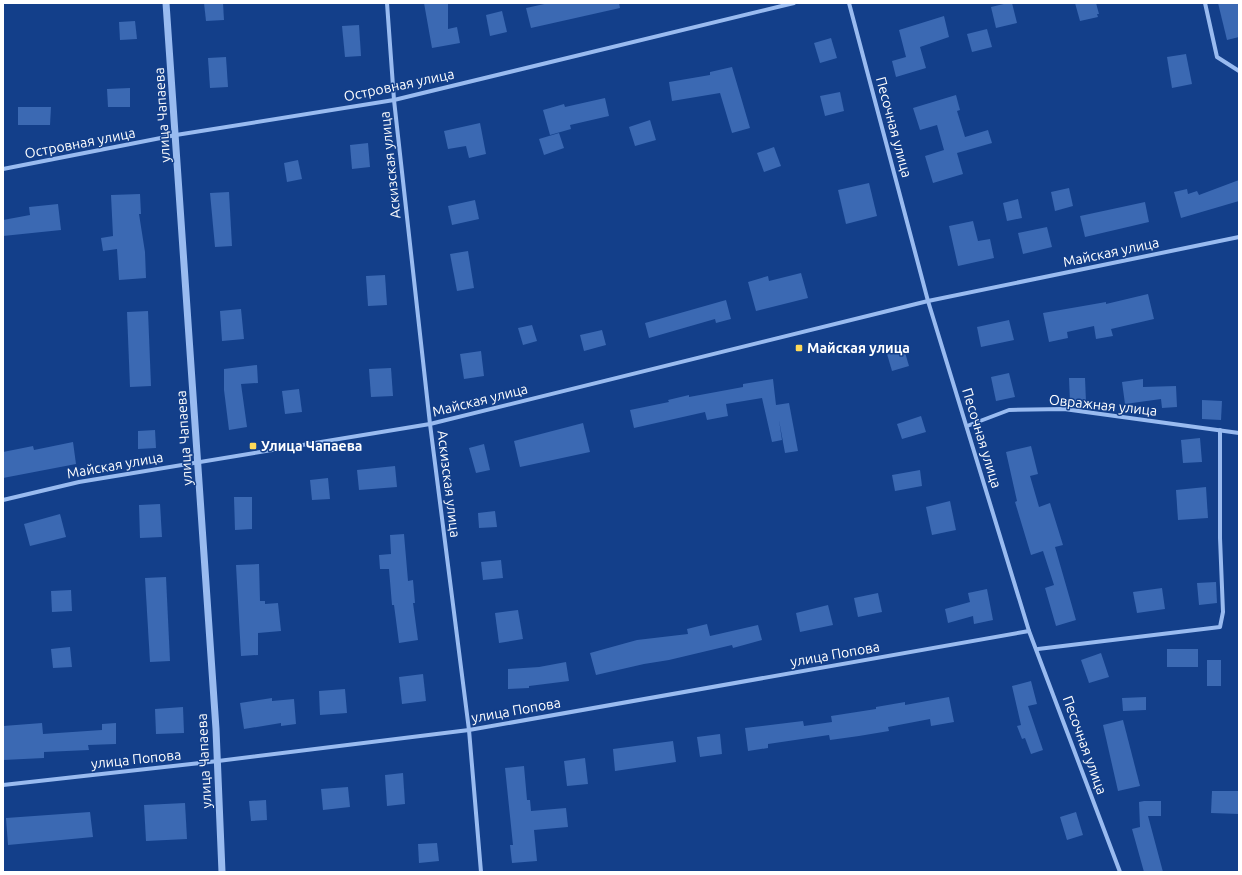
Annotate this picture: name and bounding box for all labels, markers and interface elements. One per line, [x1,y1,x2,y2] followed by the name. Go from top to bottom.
[342,65,456,105] street label: Островная улица
[151,67,173,163] street label: улица Чапаева
[873,75,915,179] street label: Песочная улица
[376,111,404,219] street label: Аскизская улица
[23,124,137,162] street label: Островная улица
[1062,234,1160,270] street label: Майская улица
[807,340,910,356] place label: Майская улица
[794,343,804,353] marker: Майская улица
[431,380,529,420] street label: Майская улица
[959,386,1005,490] street label: Песочная улица
[173,390,195,486] street label: улица Чапаева
[1048,391,1158,419] street label: Овражная улица
[434,430,464,538] street label: Аскизская улица
[261,438,362,454] place label: Улица Чапаева
[248,441,258,451] marker: Улица Чапаева
[66,449,164,481] street label: Майская улица
[789,638,881,670] street label: улица Попова
[1060,693,1110,797] street label: Песочная улица
[470,694,562,726] street label: улица Попова
[194,713,214,809] street label: улица Чапаева
[90,746,182,772] street label: улица Попова

